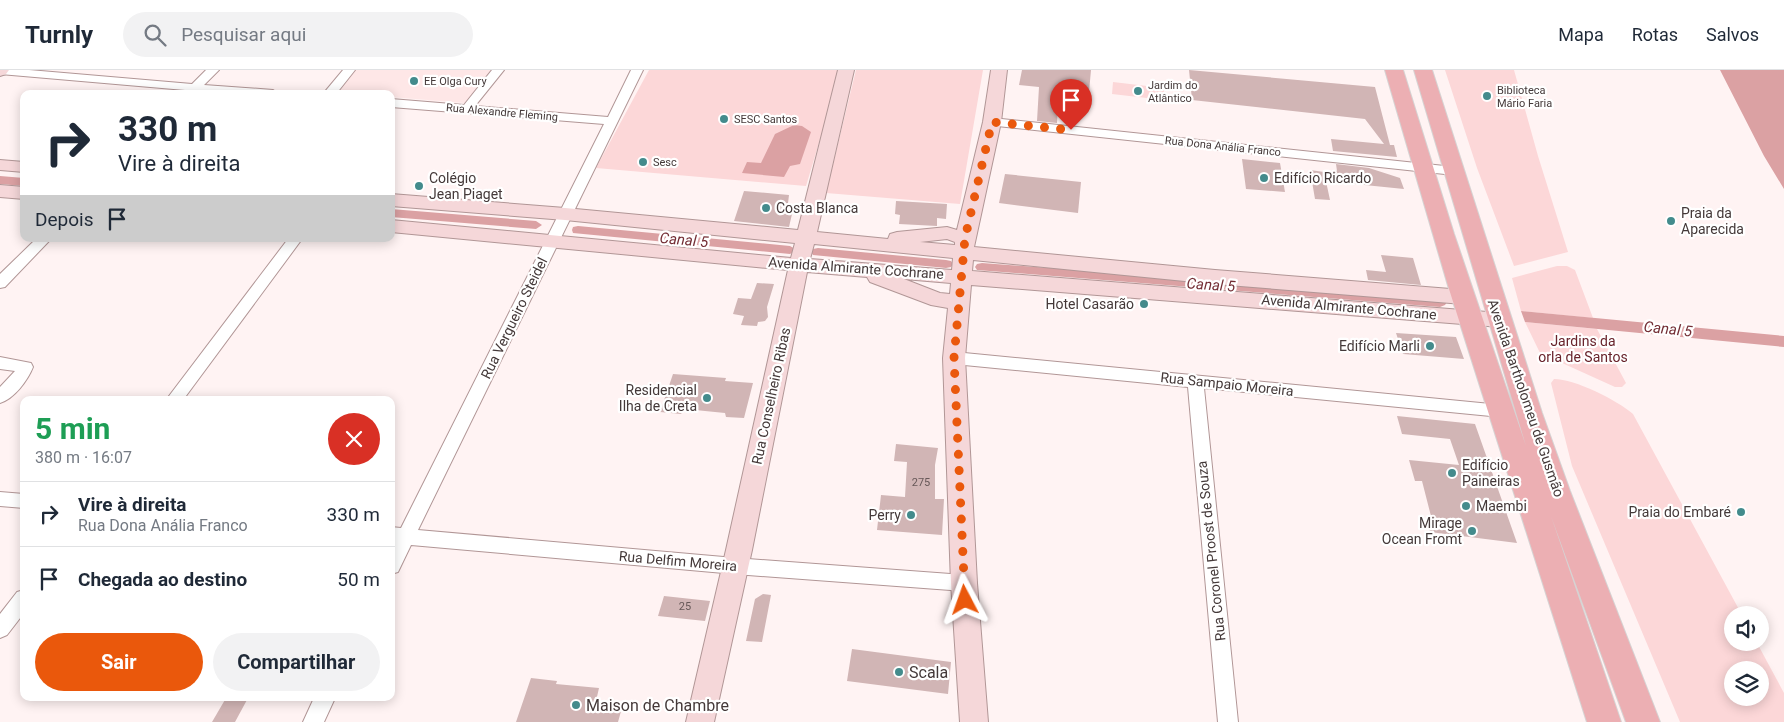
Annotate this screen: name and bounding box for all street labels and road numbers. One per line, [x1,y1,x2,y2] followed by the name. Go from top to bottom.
[445,101,558,124] street label: Rua Alexandre Fleming
[1164,134,1282,159] street label: Rua Dona Anália Franco
[768,254,944,282] street label: Avenida Almirante Cochrane
[478,255,550,381] street label: Rua Vergueiro Steidel
[1261,291,1437,323] street label: Avenida Almirante Cochrane
[1485,297,1567,499] street label: Avenida Bartholomeu de Gusmão
[749,326,793,466] street label: Rua Conselheiro Ribas
[1160,369,1294,399] street label: Rua Sampaio Moreira
[1194,460,1228,642] street label: Rua Coronel Proost de Souza
[618,548,738,574] street label: Rua Delfim Moreira

